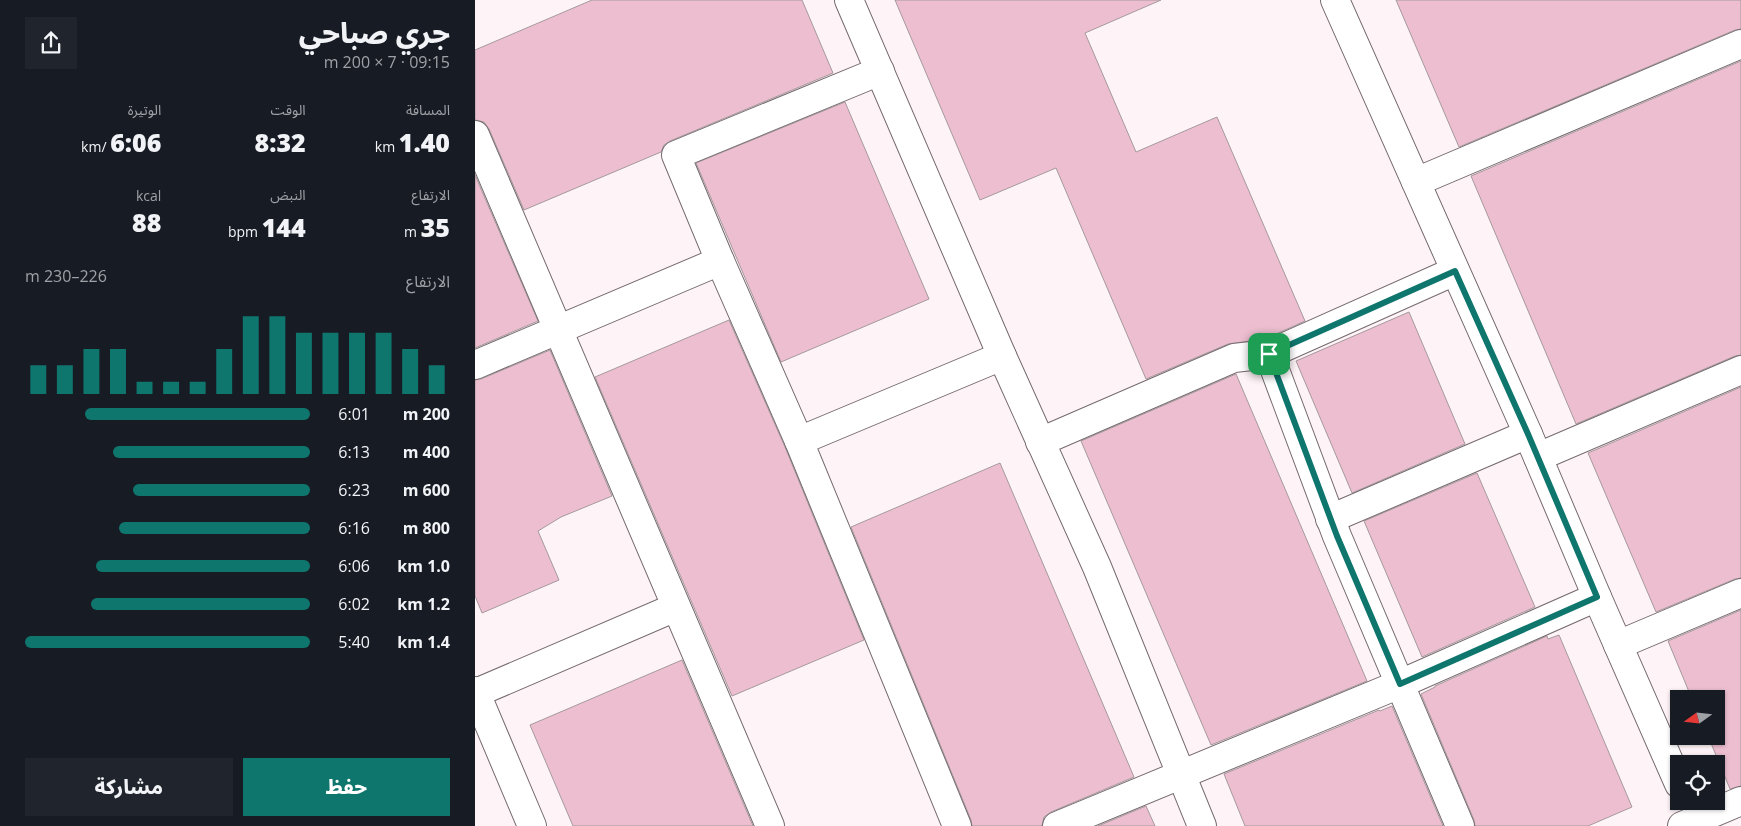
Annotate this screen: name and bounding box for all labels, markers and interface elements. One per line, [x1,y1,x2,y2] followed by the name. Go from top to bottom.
[299,13,450,51] text: جري صباحي
[25,17,77,69] button: share
[324,51,450,73] text: 09:15 · 7 × 200 m
[128,100,161,119] text: الوتيرة
[271,100,306,119] text: الوقت
[406,100,450,119] text: المسافة
[110,125,161,159] text: 6:06
[255,125,306,159] text: 8:32
[399,125,450,159] text: 1.40
[81,137,110,156] text: /km
[375,137,399,156] text: km
[270,185,306,204] text: النبض
[412,185,450,204] text: الارتفاع
[136,186,161,205] text: kcal
[132,205,161,239] text: 88
[262,210,306,244] text: 144
[421,210,450,244] text: 35
[228,222,262,241] text: bpm
[404,222,421,241] text: m
[25,265,107,287] text: 226–230 m
[406,270,450,292] text: الارتفاع
[1248,333,1290,375] pin
[1255,340,1283,368] icon: arrive
[338,403,370,425] text: 6:01
[403,403,450,425] text: 200 m
[338,441,370,463] text: 6:13
[403,441,450,463] text: 400 m
[338,479,370,501] text: 6:23
[403,479,450,501] text: 600 m
[338,517,370,539] text: 6:16
[403,517,450,539] text: 800 m
[338,555,370,577] text: 6:06
[397,555,450,577] text: 1.0 km
[338,593,370,615] text: 6:02
[397,593,450,615] text: 1.2 km
[338,631,370,653] text: 5:40
[397,631,450,653] text: 1.4 km
[1670,690,1725,745] north arrow
[1670,690,1725,810] map controls
[1670,755,1725,810] button: locate
[25,758,233,816] button: مشاركة
[243,758,450,816] button: حفظ

